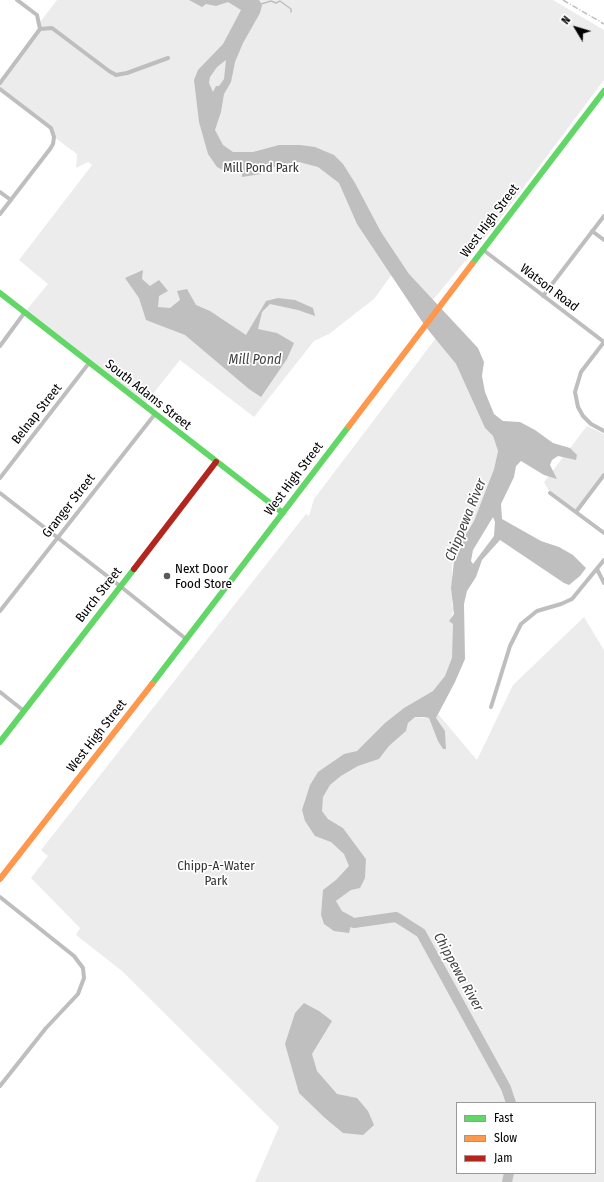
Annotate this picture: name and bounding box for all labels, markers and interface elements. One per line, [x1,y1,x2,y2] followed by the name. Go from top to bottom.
[556,8,596,48] north arrow
[559,14,573,27] text: N
[223,160,299,176] park label: Mill Pond Park
[457,181,523,261] street label: West High Street
[517,261,581,315] street label: Watson Road
[229,352,281,368] water label: Mill Pond
[102,357,194,433] street label: South Adams Street
[9,381,65,447] street label: Belnap Street
[261,439,327,519] street label: West High Street
[39,471,99,541] street label: Granger Street
[442,476,490,564] water label: Chippewa River
[175,561,232,592] place label: Next Door Food Store
[73,564,125,626] street label: Burch Street
[162,571,172,581] marker: Next Door Food Store
[64,697,130,775] street label: West High Street
[177,858,255,889] park label: Chipp-A-Water Park
[429,930,487,1014] water label: Chippewa River
[456,1102,596,1174] legend
[494,1111,513,1125] text: Fast
[494,1131,517,1145] text: Slow
[494,1151,512,1165] text: Jam

